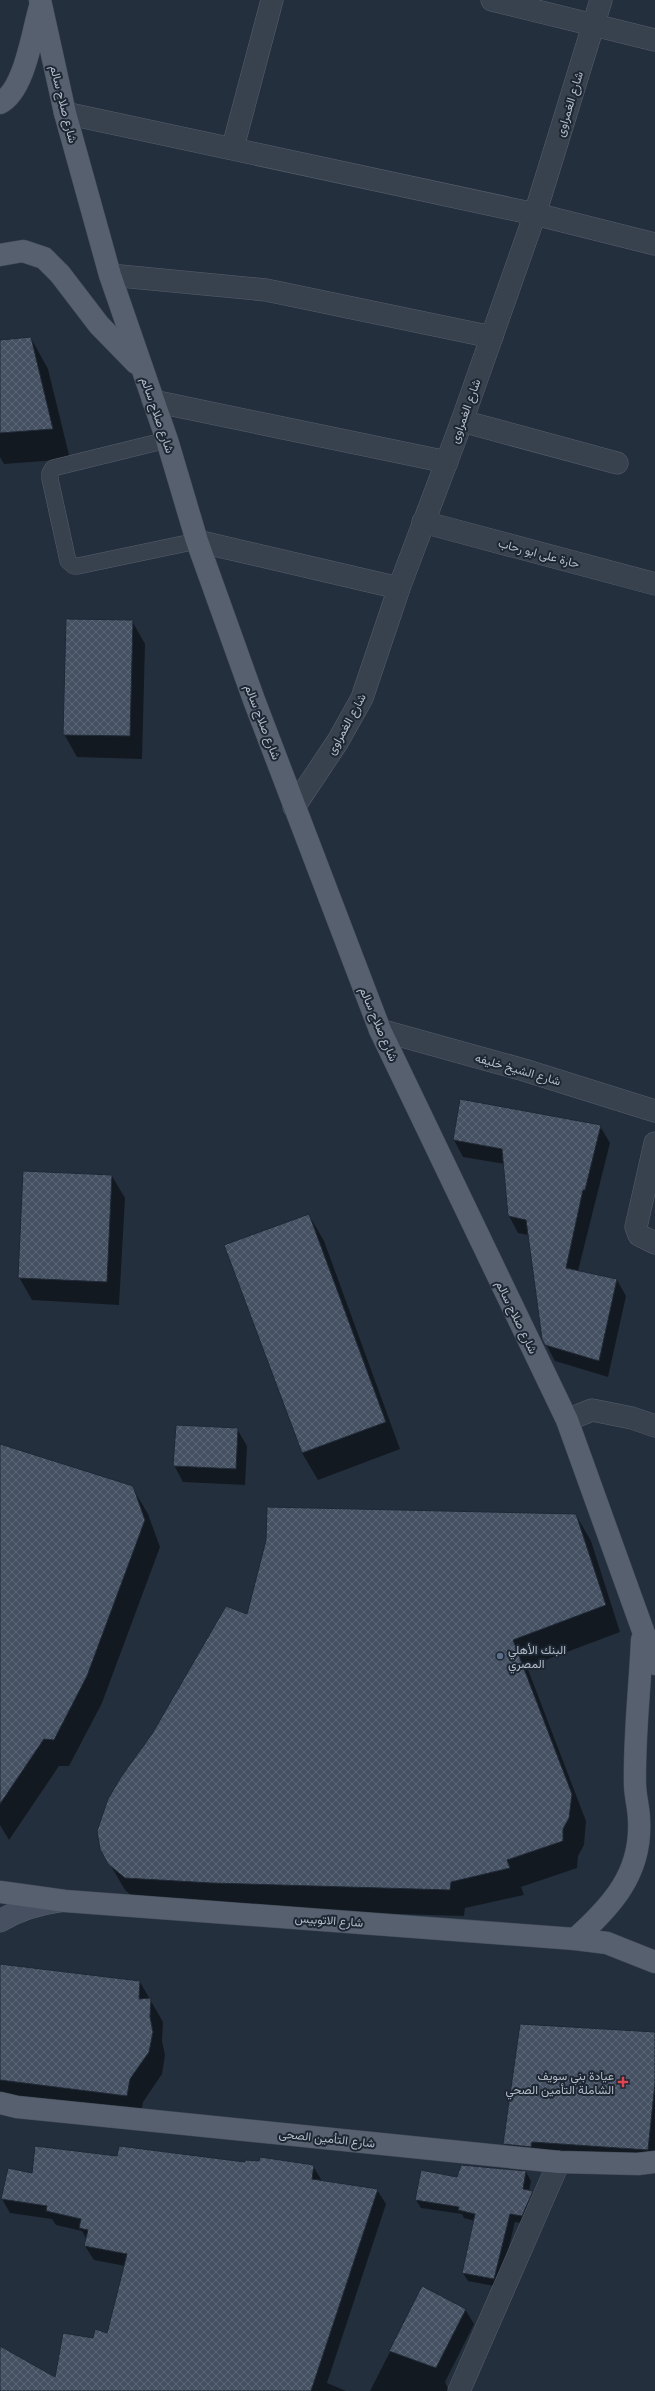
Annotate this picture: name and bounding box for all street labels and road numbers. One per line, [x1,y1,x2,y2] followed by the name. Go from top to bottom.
[45,64,81,145] street label: شارع صلاح سالم
[552,69,588,139] street label: شارع الغمراوى
[136,375,178,456] street label: شارع صلاح سالم
[446,377,485,446] street label: شارع الغمراوى
[496,535,581,572] street label: حارة على ابو رحاب
[240,682,284,762] street label: شارع صلاح سالم
[323,691,371,758] street label: شارع الغمراوى
[355,985,401,1064] street label: شارع صلاح سالم
[473,1050,563,1090] street label: شارع الشيخ خليفه
[491,1278,541,1357] street label: شارع صلاح سالم
[294,1910,364,1932] street label: شارع الاتوبيس
[278,2125,376,2153] street label: شارع التأمين الصحى

